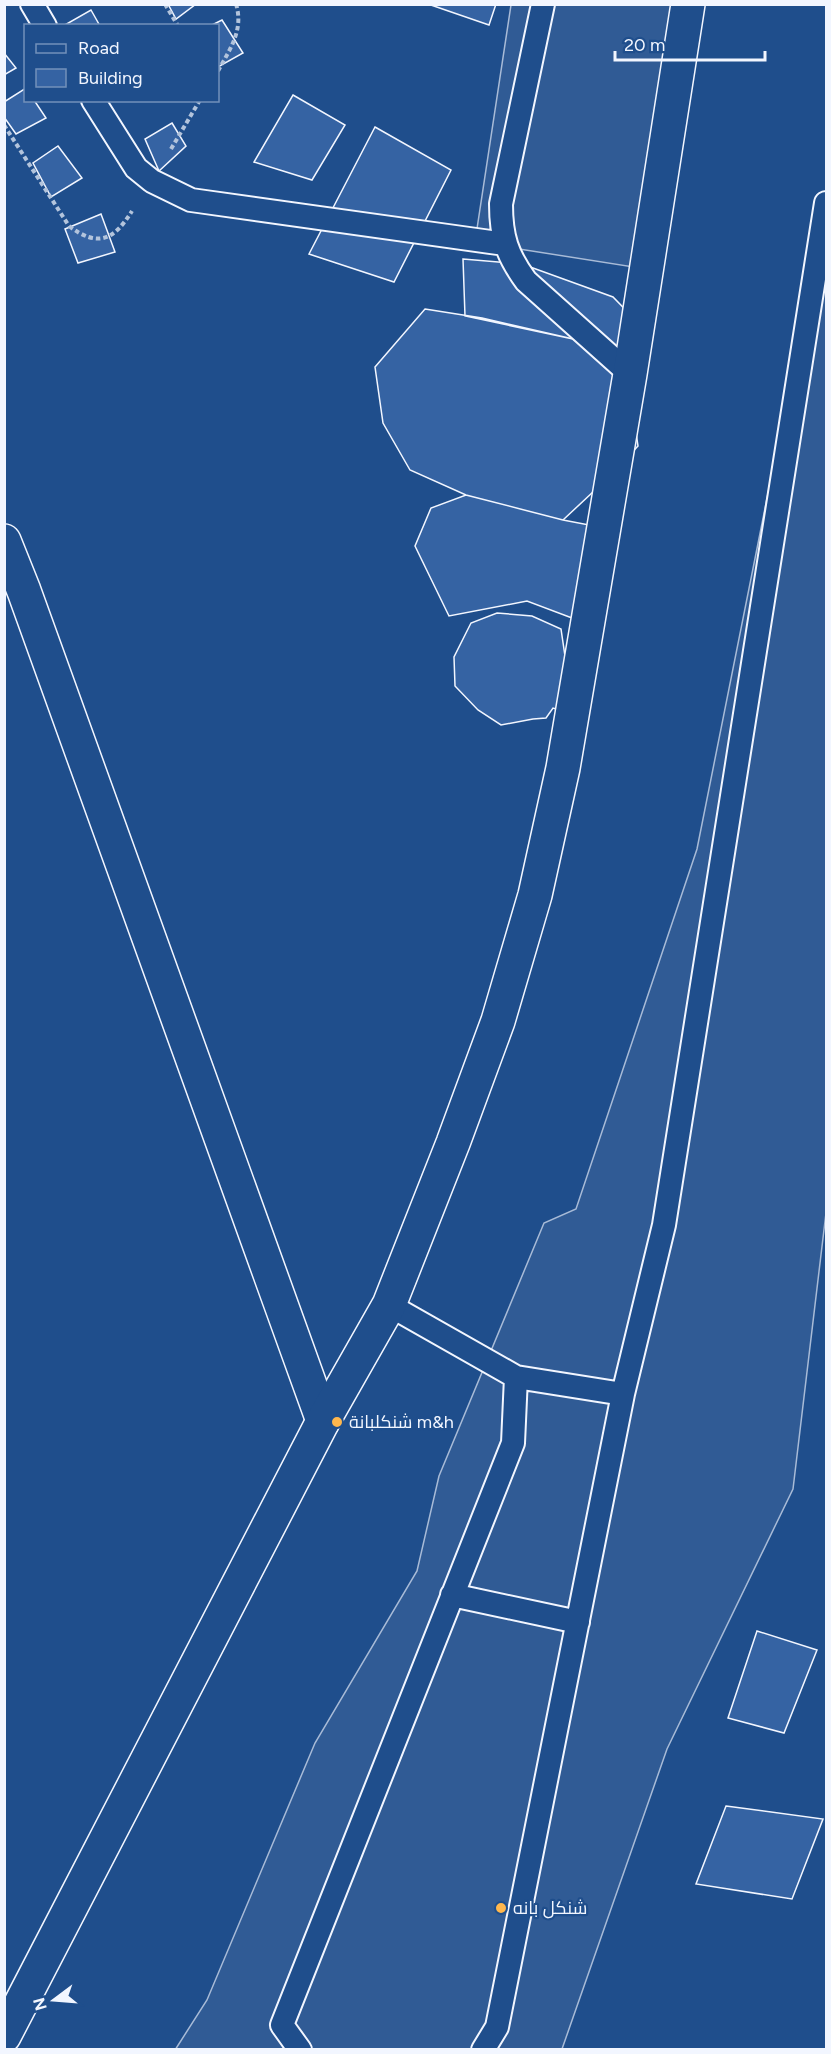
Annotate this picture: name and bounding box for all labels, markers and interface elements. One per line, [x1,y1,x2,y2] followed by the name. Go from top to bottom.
[24,24,219,102] legend
[615,24,765,62] scale bar
[624,34,665,56] text: 20 m
[78,37,119,59] text: Road
[78,67,143,89] text: Building
[349,1411,454,1433] place label: شنكلبانة m&h
[330,1415,344,1429] marker: شنكلبانة m&h
[513,1897,587,1919] place label: شنكل بانه
[494,1901,508,1915] marker: شنكل بانه
[24,1970,84,2030] north arrow
[29,1995,51,2013] text: N

